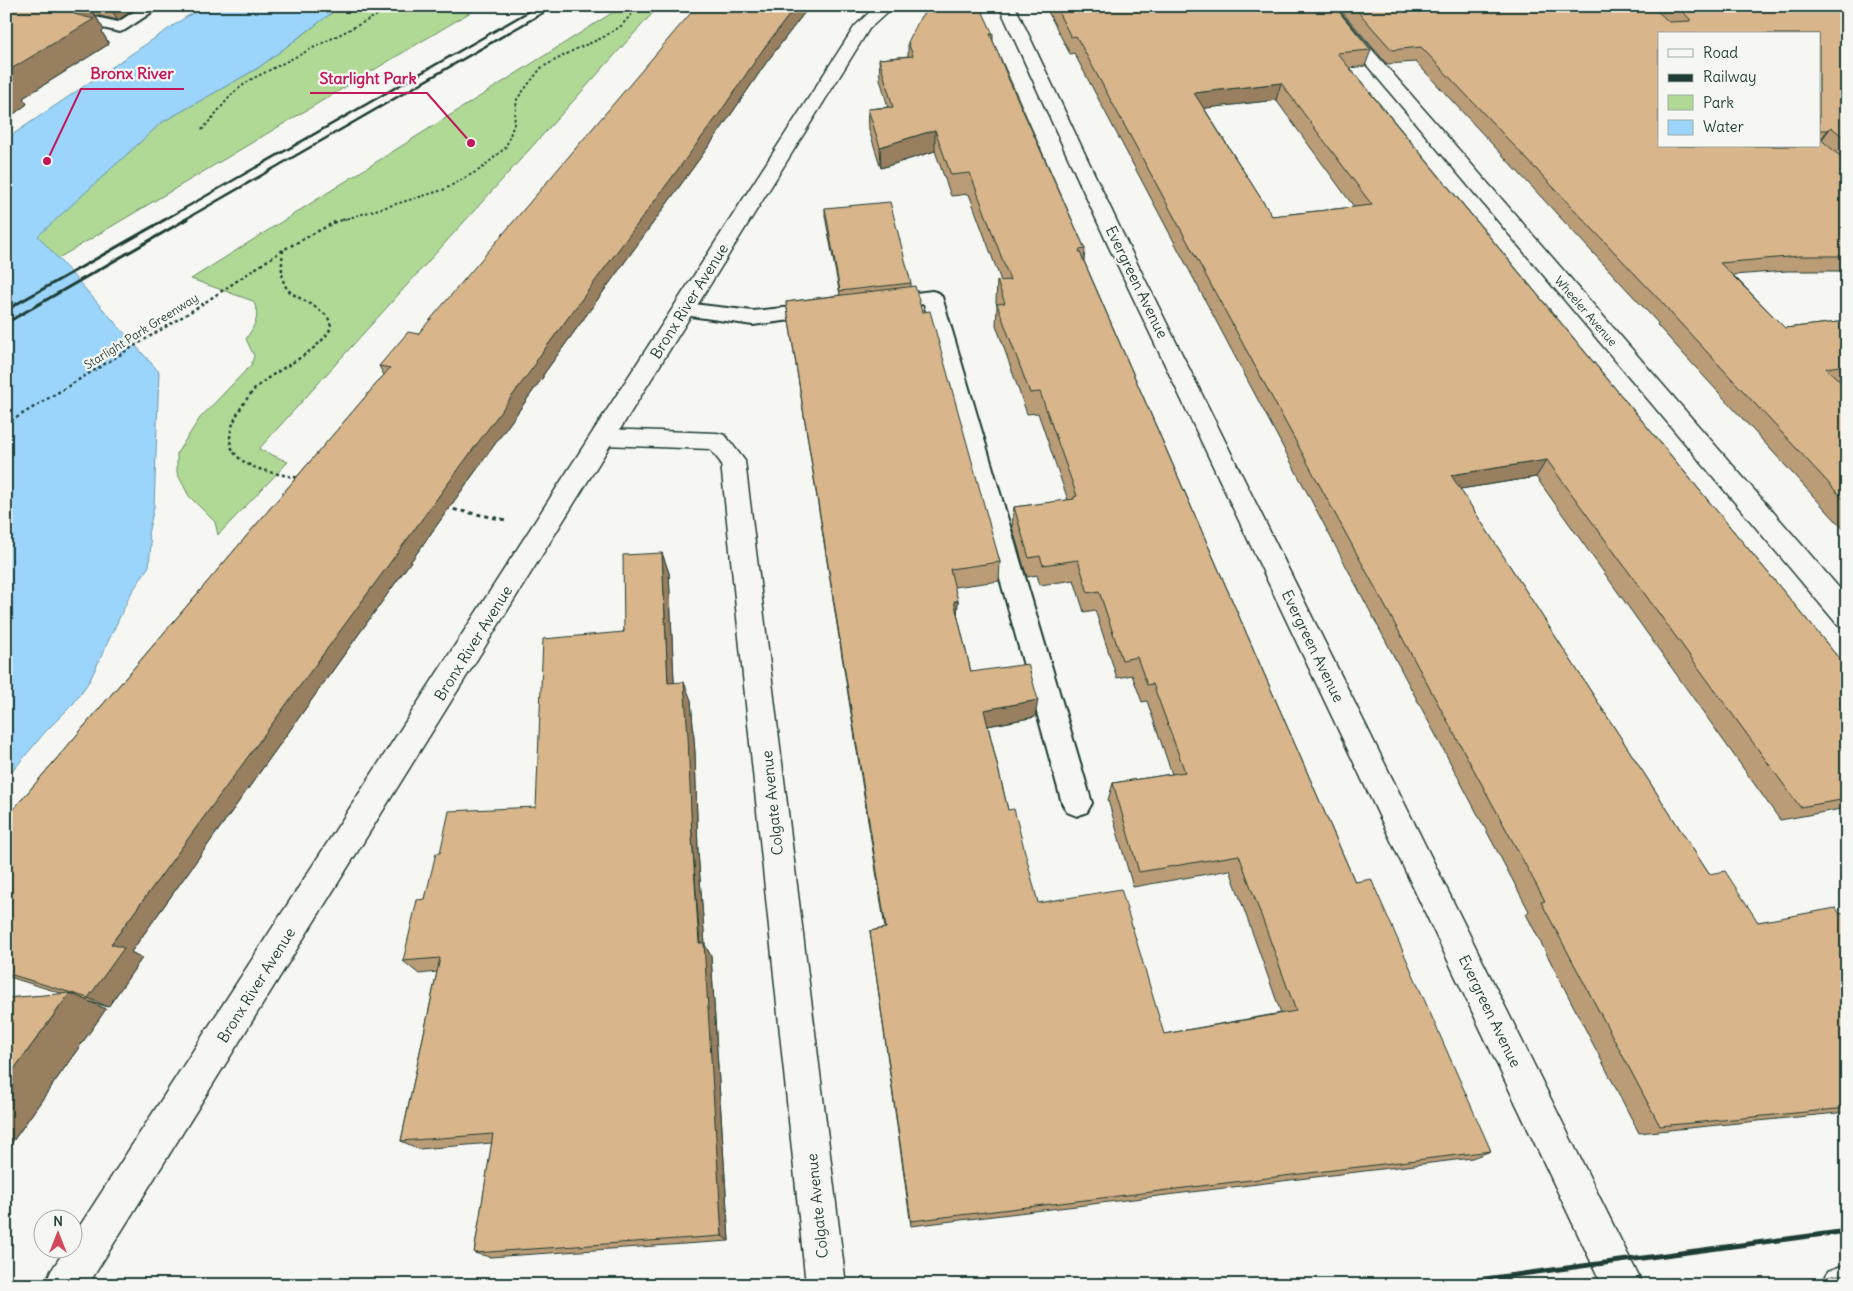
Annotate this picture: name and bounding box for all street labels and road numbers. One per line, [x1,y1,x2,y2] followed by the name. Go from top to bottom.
[1102,223,1172,341] street label: Evergreen Avenue
[646,240,732,362] street label: Bronx River Avenue
[1552,273,1620,349] street label: Wheeler Avenue
[81,290,201,372] street label: Starlight Park Greenway
[430,582,516,704] street label: Bronx River Avenue
[1278,587,1348,705] street label: Evergreen Avenue
[757,750,787,856] street label: Colgate Avenue
[213,924,299,1046] street label: Bronx River Avenue
[1455,952,1525,1070] street label: Evergreen Avenue
[802,1153,832,1259] street label: Colgate Avenue

